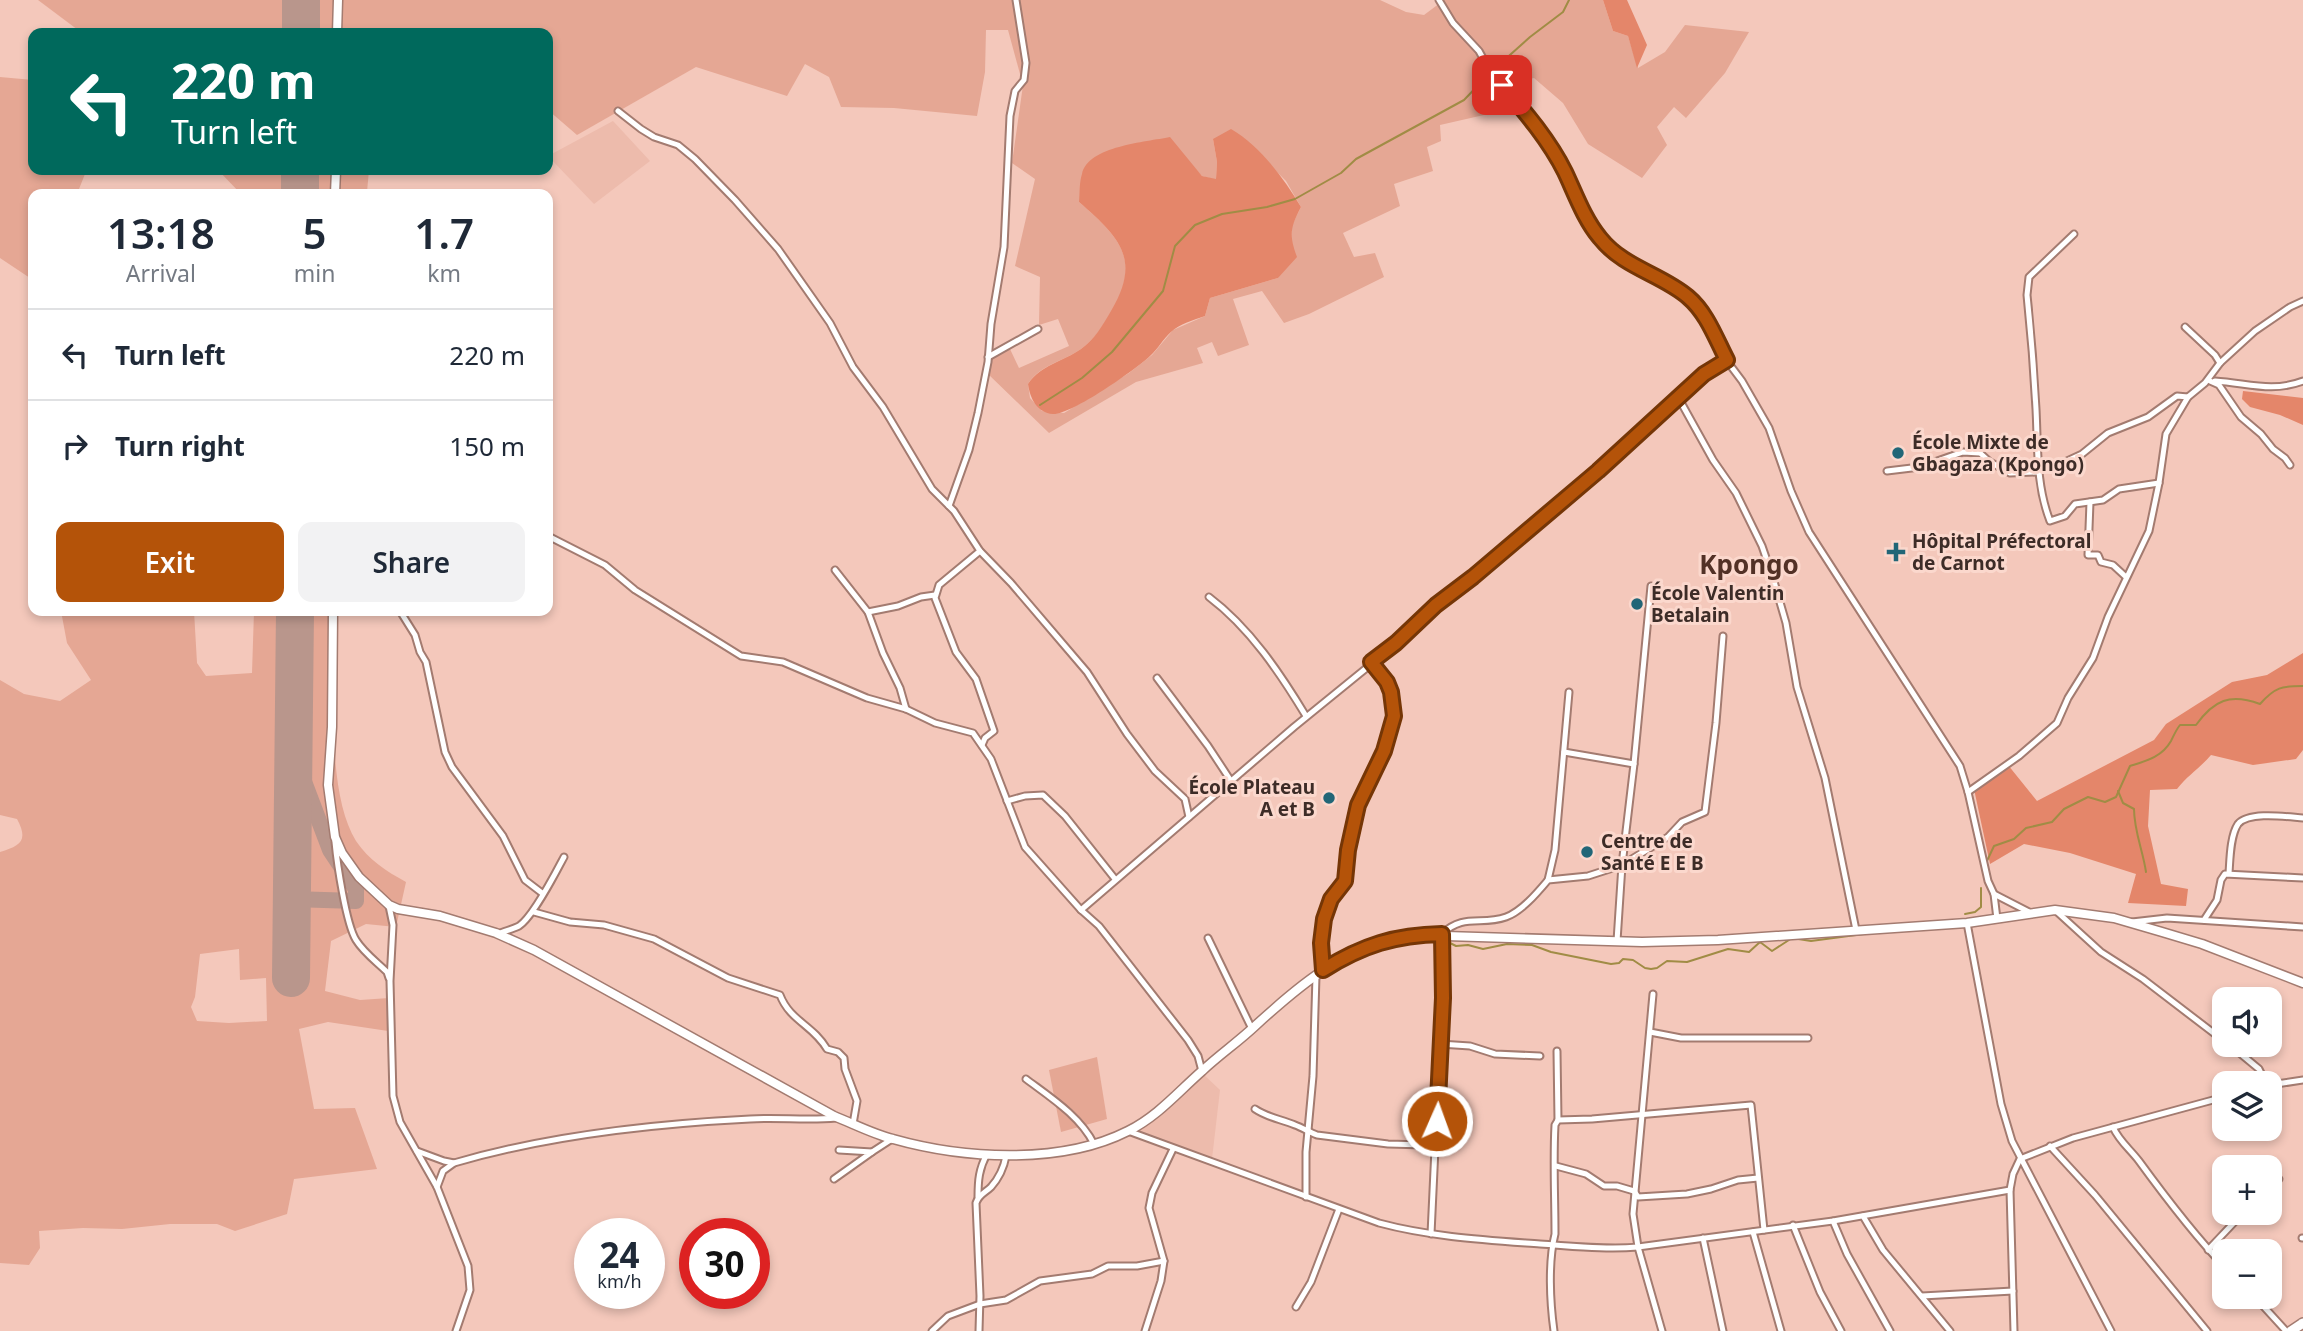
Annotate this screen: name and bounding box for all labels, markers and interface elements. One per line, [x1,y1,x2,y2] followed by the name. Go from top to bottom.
[171,47,316,113] text: 220 m
[1472,55,1532,115] pin
[56,56,147,147] icon: left
[1483,66,1521,104] icon: arrive
[171,110,297,153] text: Turn left
[107,204,215,261] text: 13:18
[303,204,327,261] text: 5
[414,204,474,261] text: 1.7
[126,257,196,289] text: Arrival
[294,257,335,289] text: min
[427,257,461,289] text: km
[56,336,94,374] icon: left
[115,337,226,373] text: Turn left
[449,337,525,373] text: 220 m
[56,427,94,465] icon: right
[115,428,245,464] text: Turn right
[449,428,525,464] text: 150 m
[1912,429,2084,477] place label: École Mixte de Gbagaza (Kpongo)
[1890,445,1906,461] marker: École Mixte de Gbagaza (Kpongo)
[56,522,284,602] button: Exit
[298,522,525,602] button: Share
[1912,528,2091,576] place label: Hôpital Préfectoral de Carnot
[1886,542,1906,562] marker: Hôpital Préfectoral de Carnot
[1699,546,1799,582] district label: Kpongo
[1651,580,1784,628] place label: École Valentin Betalain
[1629,596,1645,612] marker: École Valentin Betalain
[1189,774,1315,822] place label: École Plateau A et B
[1321,790,1337,806] marker: École Plateau A et B
[1601,828,1704,876] place label: Centre de Santé E E B
[1579,844,1595,860] marker: Centre de Santé E E B
[2212,987,2282,1309] map controls
[2212,987,2282,1057] button: sound
[2212,1071,2282,1141] button: layers
[1400,1084,1474,1158] position arrow
[2212,1155,2282,1225] button: +
[679,1218,770,1309] speed limit sign: 30
[599,1231,640,1278] text: 24
[2212,1239,2282,1309] button: −
[597,1269,642,1293] text: km/h

